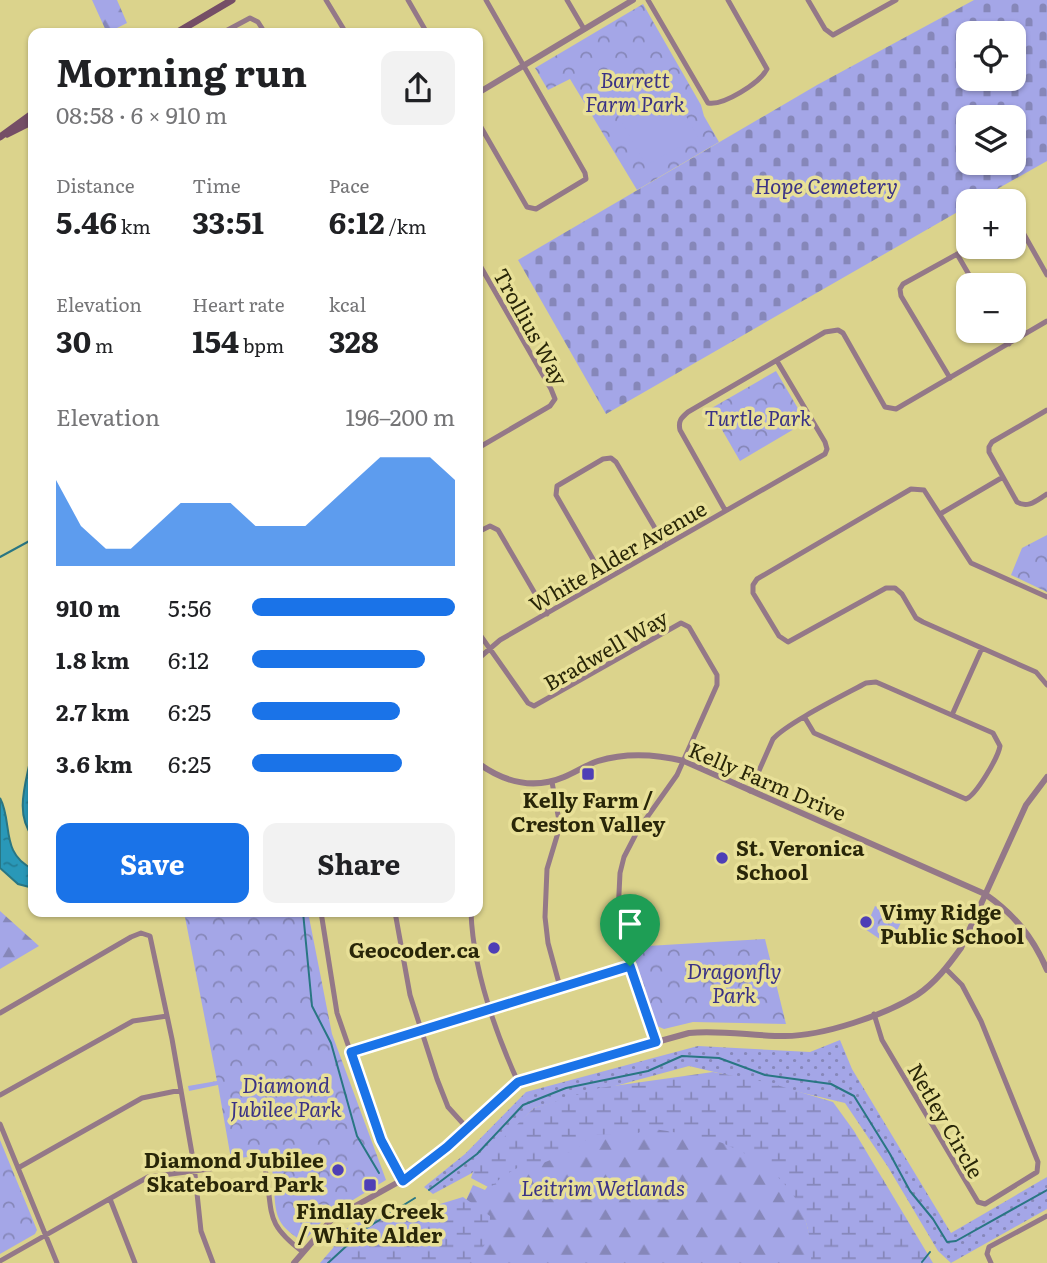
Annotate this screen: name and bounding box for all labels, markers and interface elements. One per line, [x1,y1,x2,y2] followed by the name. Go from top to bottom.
[956,21,1026,343] map controls
[956,21,1026,91] button: locate
[56,42,307,99] text: Morning run
[381,51,455,125] button: share
[585,63,685,118] park label: Barrett Farm Park
[56,97,227,131] text: 08:58 · 6 × 910 m
[956,105,1026,175] button: layers
[754,169,898,200] park label: Hope Cemetery
[56,171,135,199] text: Distance
[192,171,241,199] text: Time
[329,171,369,199] text: Pace
[956,189,1026,259] button: +
[56,199,117,243] text: 5.46
[192,199,264,243] text: 33:51
[329,199,385,243] text: 6:12
[117,212,151,240] text: km
[385,212,426,240] text: /km
[487,262,577,391] street label: Trollius Way
[956,273,1026,343] button: −
[56,290,142,318] text: Elevation
[192,290,285,318] text: Heart rate
[329,290,366,318] text: kcal
[56,318,91,362] text: 30
[192,318,239,362] text: 154
[329,318,379,362] text: 328
[91,331,113,359] text: m
[239,331,284,359] text: bpm
[56,399,160,433] text: Elevation
[346,399,455,433] text: 196–200 m
[704,401,812,432] park label: Turtle Park
[523,491,712,618] street label: White Alder Avenue
[56,590,120,624] text: 910 m
[168,590,211,624] text: 5:56
[537,600,674,697] street label: Bradwell Way
[56,642,130,676] text: 1.8 km
[168,642,209,676] text: 6:12
[56,694,130,728] text: 2.7 km
[168,694,211,728] text: 6:25
[684,733,852,827] street label: Kelly Farm Drive
[56,746,133,780] text: 3.6 km
[168,746,211,780] text: 6:25
[580,766,596,782] marker: Kelly Farm / Creston Valley
[511,783,665,838] place label: Kelly Farm / Creston Valley
[56,823,249,903] button: Save
[263,823,455,903] button: Share
[736,831,865,886] place label: St. Veronica School
[714,850,730,866] marker: St. Veronica School
[600,894,660,966] pin
[880,895,1025,950] place label: Vimy Ridge Public School
[611,905,649,943] icon: arrive
[858,914,874,930] marker: Vimy Ridge Public School
[349,933,481,964] place label: Geocoder.ca
[486,940,502,956] marker: Geocoder.ca
[686,954,782,1009] park label: Dragonfly Park
[901,1057,993,1184] street label: Netley Circle
[230,1068,342,1123] park label: Diamond Jubilee Park
[144,1143,325,1198] place label: Diamond Jubilee Skateboard Park
[330,1162,346,1178] marker: Diamond Jubilee Skateboard Park
[521,1171,685,1202] park label: Leitrim Wetlands
[362,1177,378,1193] marker: Findlay Creek / White Alder
[296,1194,445,1249] place label: Findlay Creek / White Alder

